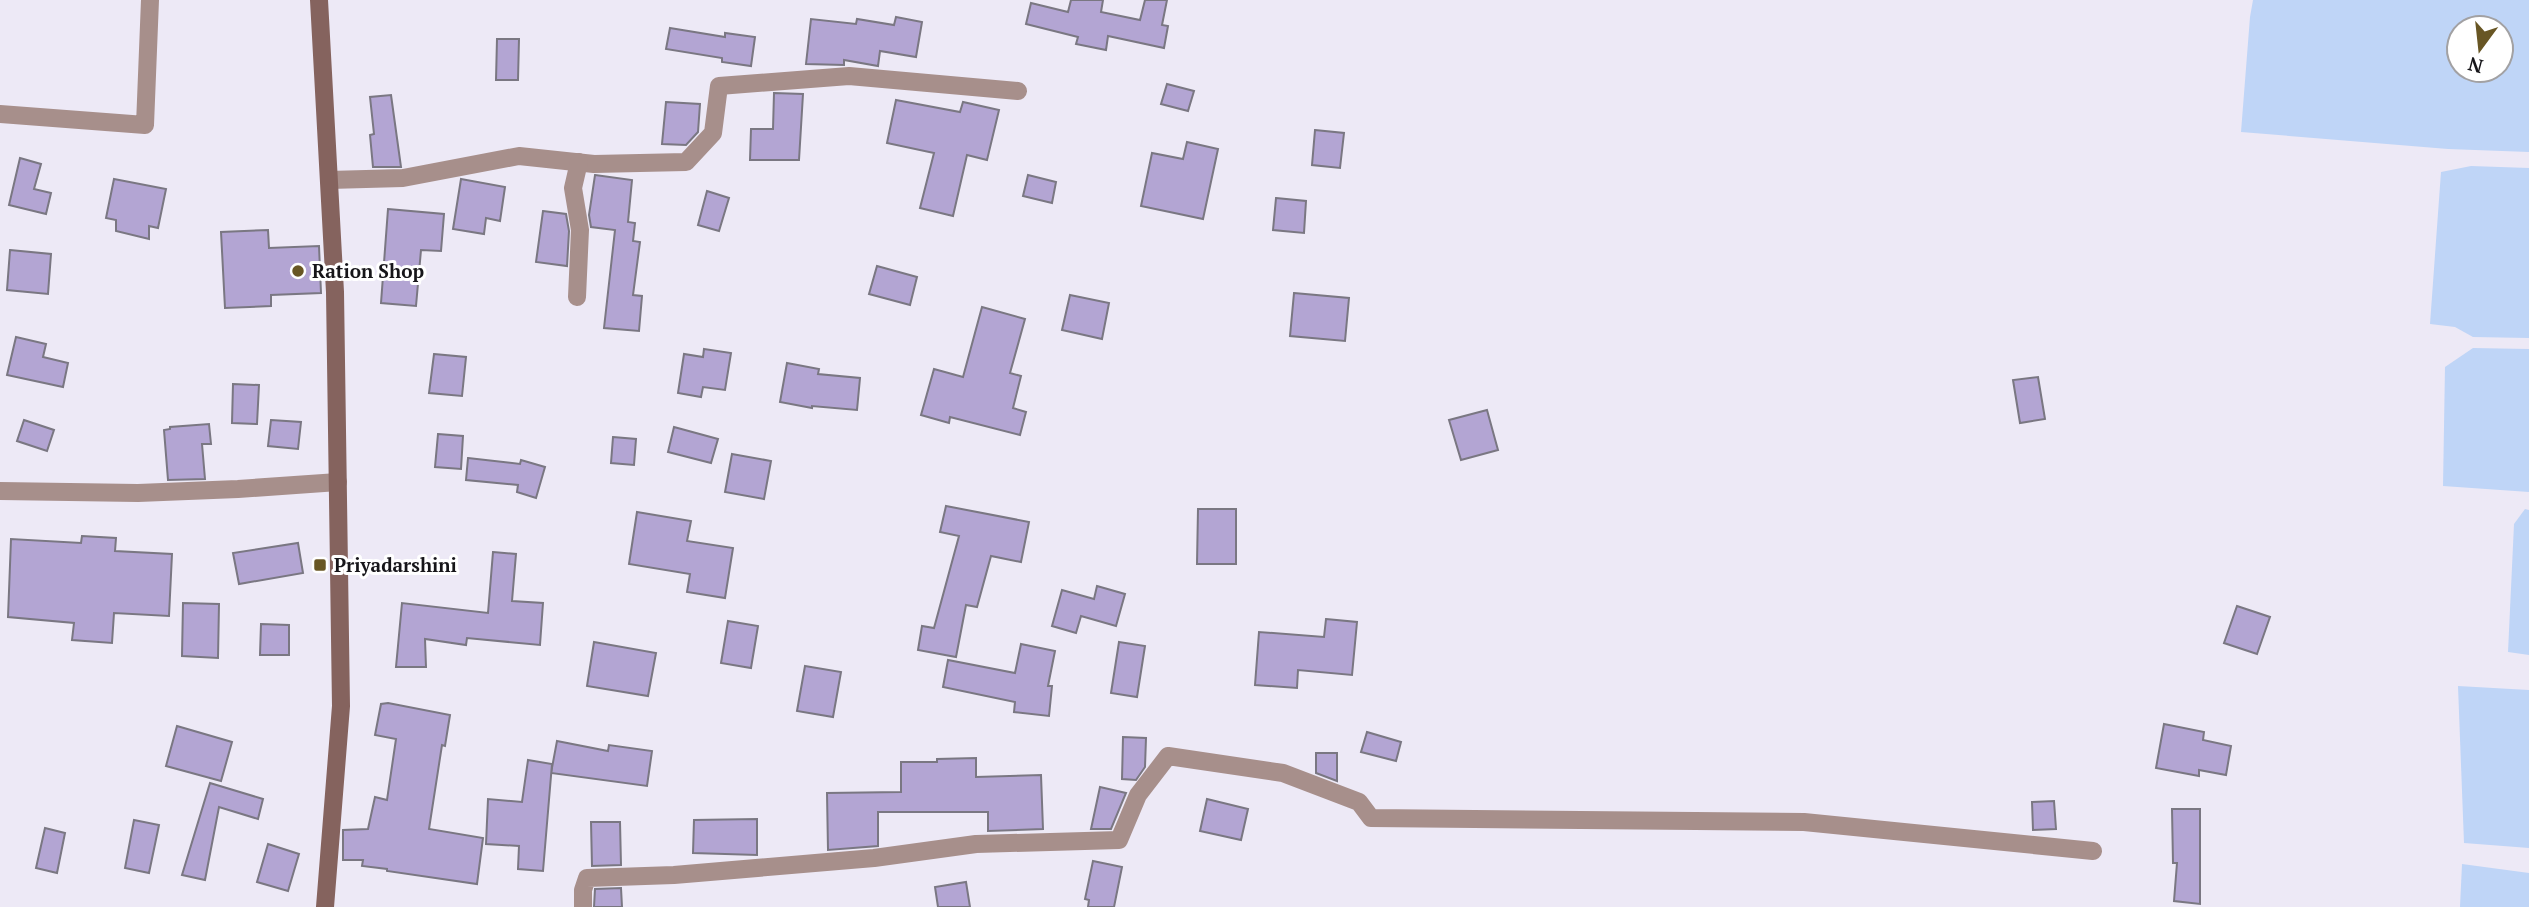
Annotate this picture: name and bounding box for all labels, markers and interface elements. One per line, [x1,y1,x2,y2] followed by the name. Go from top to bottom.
[2445,14,2515,84] north arrow
[2465,52,2486,80] text: N
[312,258,424,283] place label: Ration Shop
[290,263,306,279] marker: Ration Shop
[334,552,457,577] place label: Priyadarshini
[312,557,328,573] marker: Priyadarshini

